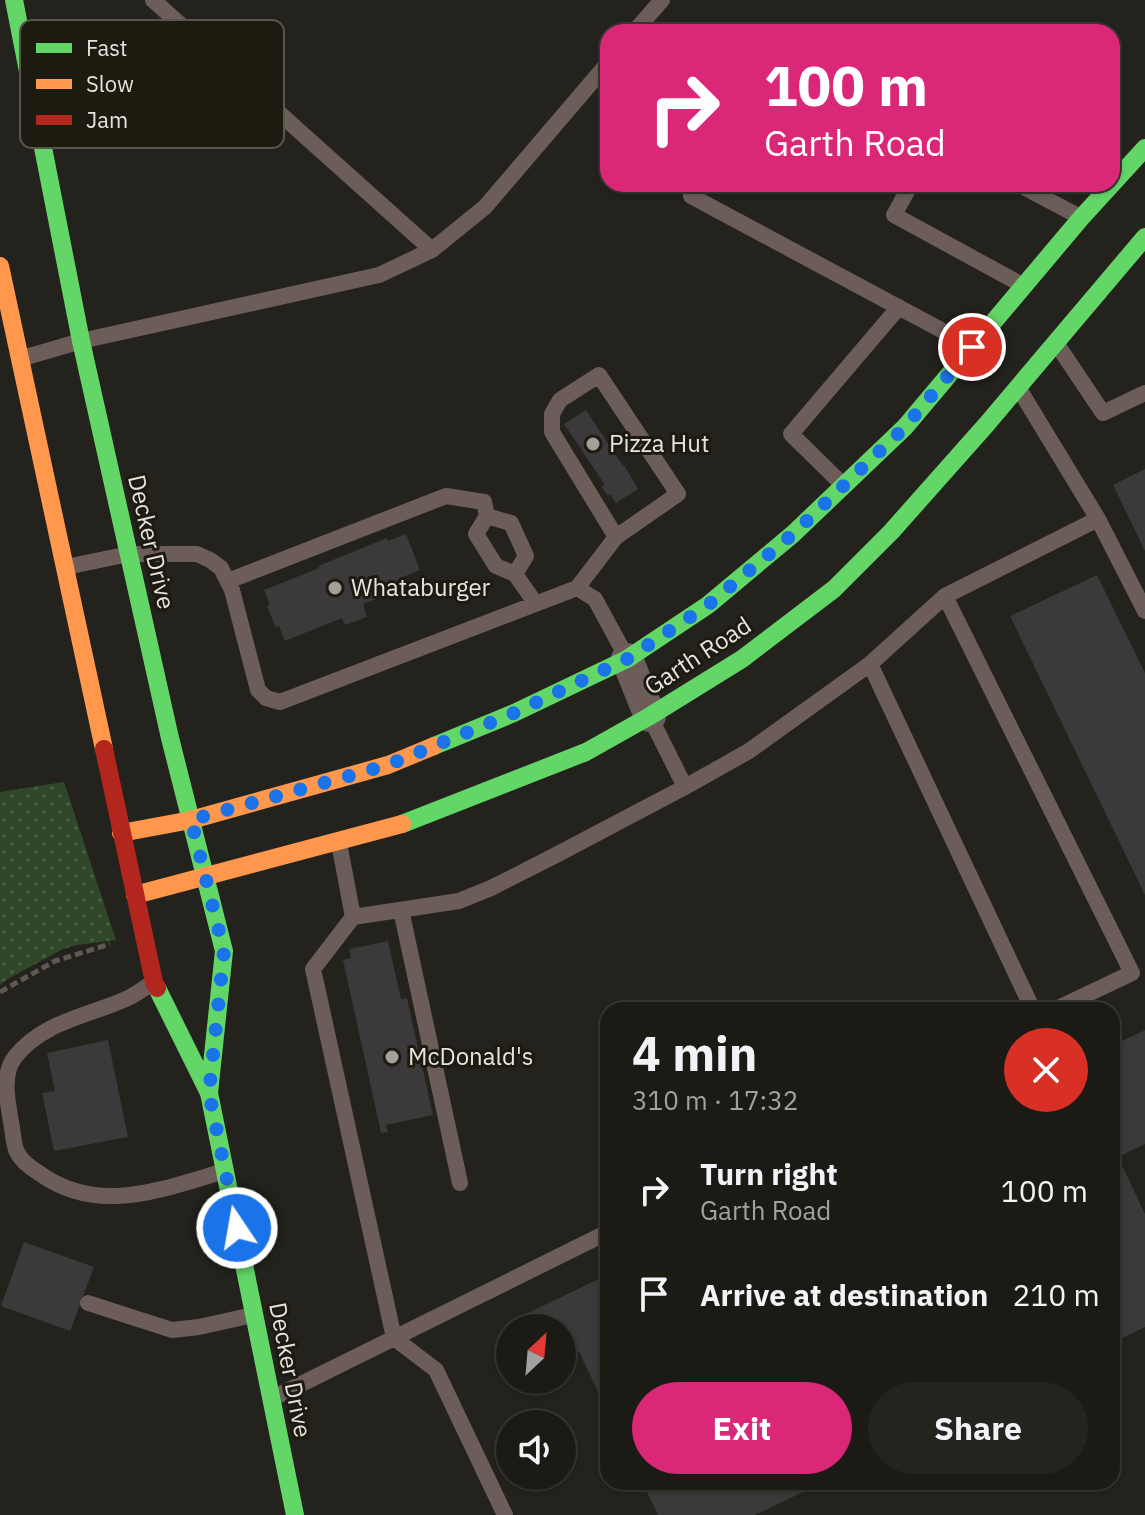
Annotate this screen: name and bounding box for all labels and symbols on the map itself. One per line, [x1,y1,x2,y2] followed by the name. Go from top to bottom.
[20,20,284,148] legend
[86,33,127,62] text: Fast
[86,69,134,98] text: Slow
[86,105,128,134] text: Jam
[938,313,1006,381] pin
[609,427,709,459] place label: Pizza Hut
[584,435,602,453] marker: Pizza Hut
[121,471,183,612] street label: Decker Drive
[351,571,491,603] place label: Whataburger
[326,579,344,597] marker: Whataburger
[638,609,757,702] street label: Garth Road
[408,1040,534,1072] place label: McDonald's
[383,1048,401,1066] marker: McDonald's
[195,1186,279,1270] position arrow
[262,1300,320,1440] street label: Decker Drive
[496,1314,576,1394] north arrow

